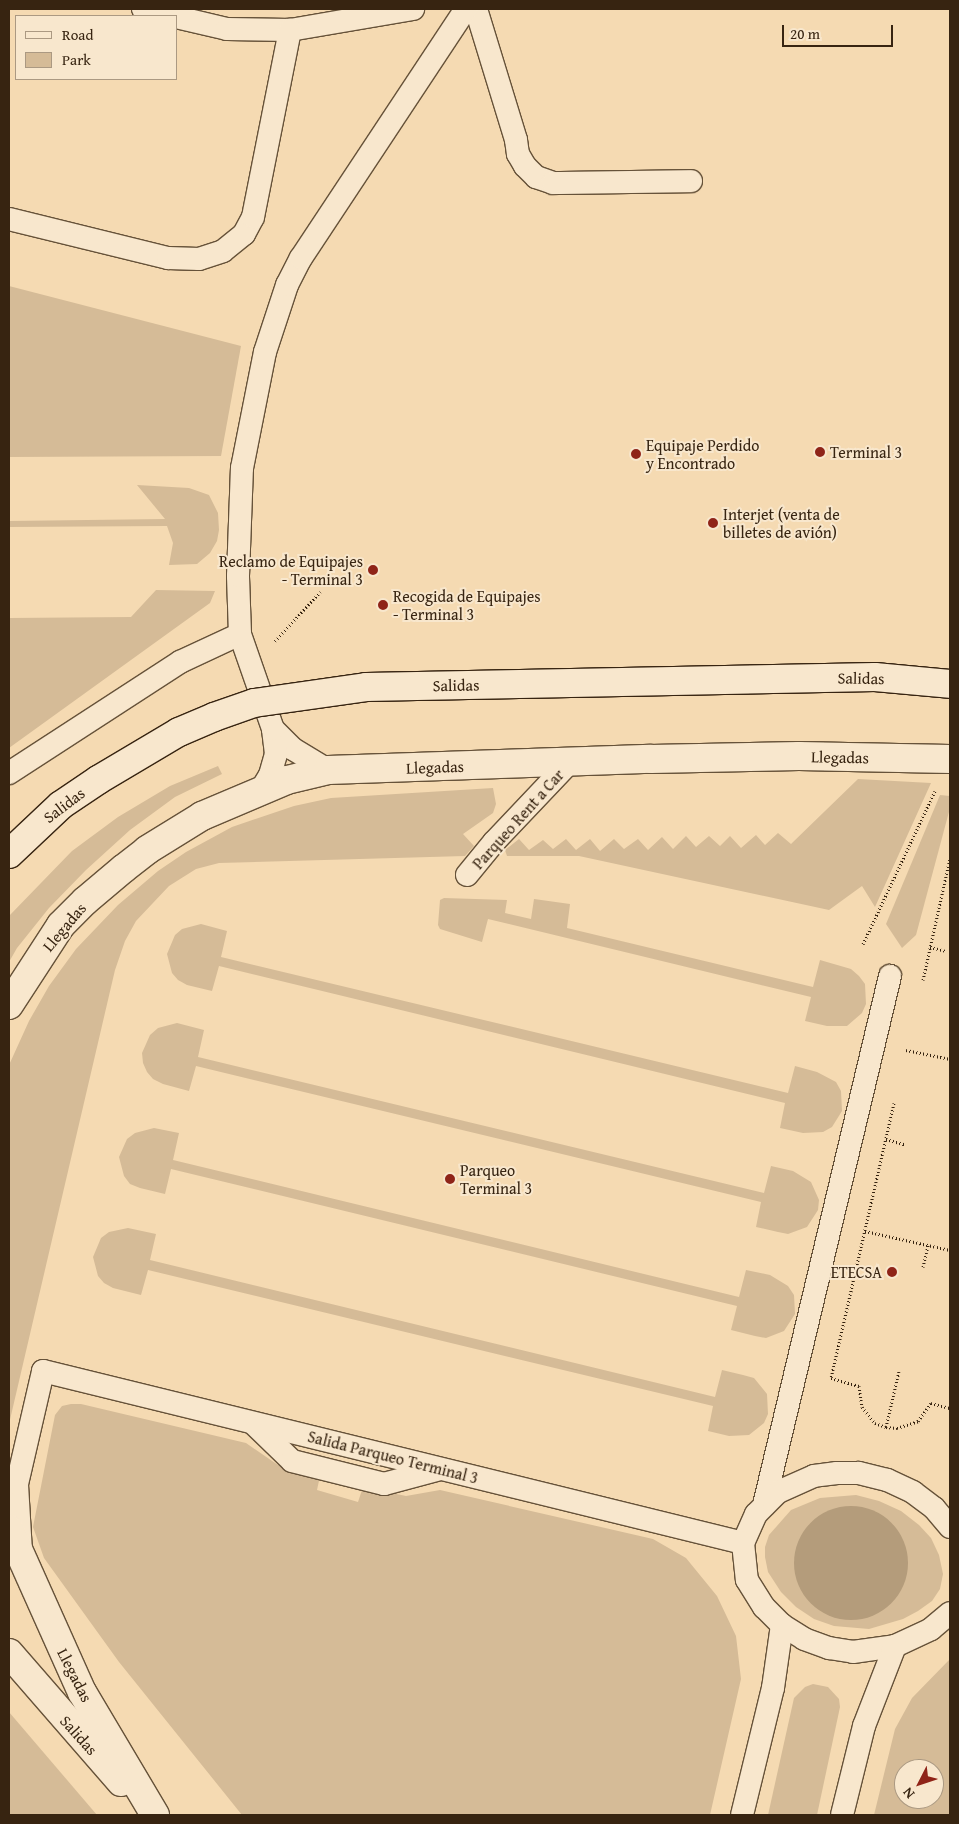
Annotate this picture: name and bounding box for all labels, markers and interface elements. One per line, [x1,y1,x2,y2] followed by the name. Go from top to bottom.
[15,15,178,80] legend
[784,15,895,47] scale bar
[790,23,820,44] text: 20 m
[62,24,93,45] text: Road
[62,49,91,70] text: Park
[646,435,759,473] place label: Equipaje Perdido y Encontrado
[830,442,902,462] place label: Terminal 3
[814,446,826,458] marker: Terminal 3
[630,448,642,460] marker: Equipaje Perdido y Encontrado
[723,504,840,542] place label: Interjet (venta de billetes de avión)
[707,517,719,529] marker: Interjet (venta de billetes de avión)
[219,551,363,589] place label: Reclamo de Equipajes - Terminal 3
[367,564,379,576] marker: Reclamo de Equipajes - Terminal 3
[393,586,541,624] place label: Recogida de Equipajes - Terminal 3
[377,599,389,611] marker: Recogida de Equipajes - Terminal 3
[837,668,885,688] street label: Salidas
[432,675,480,695] street label: Salidas
[811,747,869,767] street label: Llegadas
[406,756,464,778] street label: Llegadas
[468,765,568,873] street label: Parqueo Rent a Car
[40,783,88,827] street label: Salidas
[38,899,90,955] street label: Llegadas
[460,1160,532,1198] place label: Parqueo Terminal 3
[444,1173,456,1185] marker: Parqueo Terminal 3
[831,1262,882,1282] place label: ETECSA
[886,1266,898,1278] marker: ETECSA
[306,1427,480,1487] street label: Salida Parqueo Terminal 3
[53,1645,97,1705] street label: Llegadas
[56,1711,102,1759] street label: Salidas
[894,1759,944,1809] north arrow
[898,1783,919,1803] text: N

